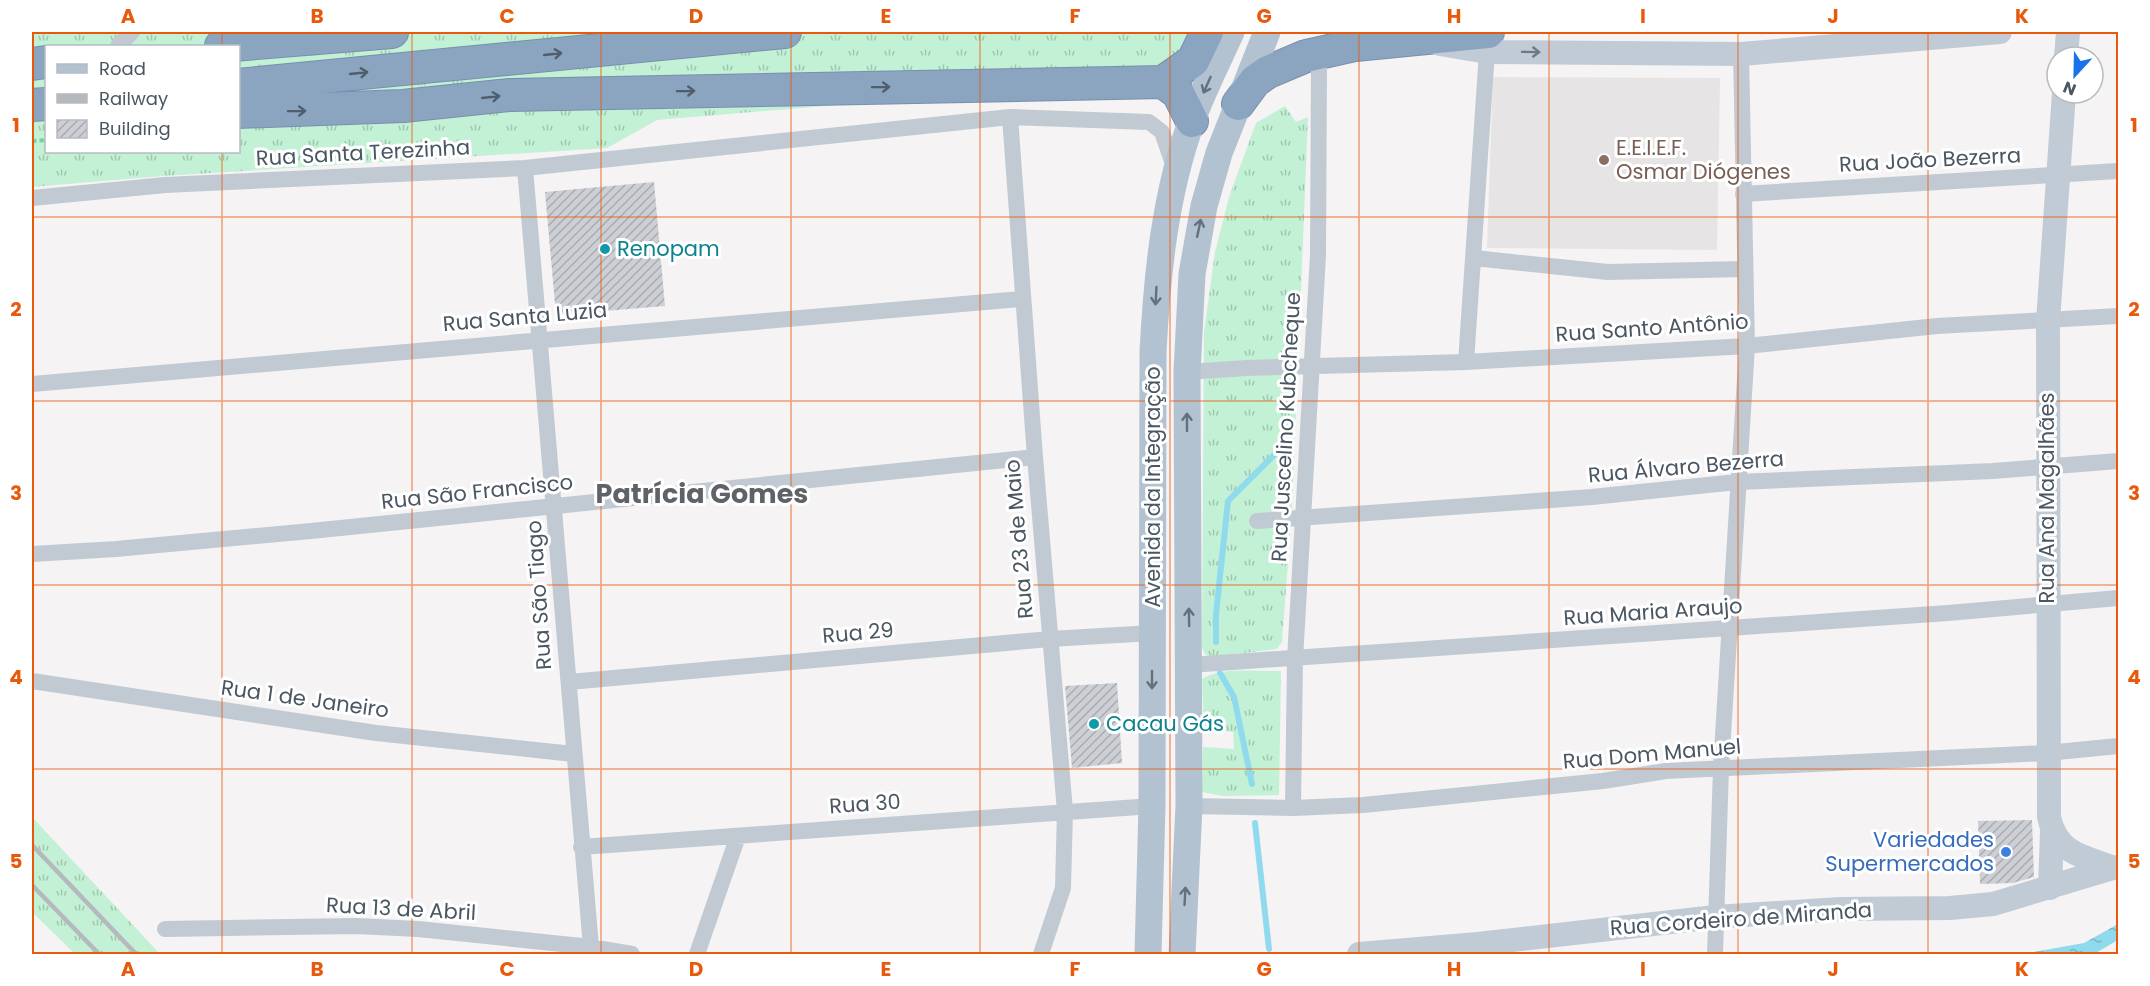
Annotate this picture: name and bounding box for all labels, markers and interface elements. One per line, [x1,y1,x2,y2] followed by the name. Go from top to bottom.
[121,2,136,30] text: A
[310,2,324,30] text: B
[499,2,515,30] text: C
[689,2,703,30] text: D
[881,2,891,30] text: E
[1070,2,1081,30] text: F
[1256,2,1272,30] text: G
[1447,2,1461,30] text: H
[1640,2,1646,30] text: I
[1827,2,1839,30] text: J
[2015,2,2029,30] text: K
[45,45,240,153] legend
[2045,45,2105,105] north arrow
[1521,47,1541,58] one-way arrow
[543,48,563,59] one-way arrow
[99,56,146,81] text: Road
[349,67,369,78] one-way arrow
[1201,76,1212,94] one-way arrow
[2060,76,2079,101] text: N
[871,82,891,93] one-way arrow
[99,86,168,111] text: Railway
[676,86,696,97] one-way arrow
[481,91,501,102] one-way arrow
[286,105,306,117] one-way arrow
[12,111,20,139] text: 1
[2130,111,2138,139] text: 1
[99,116,171,141] text: Building
[255,132,471,173] street label: Rua Santa Terezinha
[1616,133,1791,186] place label: E.E.I.E.F. Osmar Diógenes
[1838,140,2022,179] street label: Rua João Bezerra
[1597,153,1611,167] marker: E.E.I.E.F. Osmar Diógenes
[1194,219,1205,238] one-way arrow
[617,234,720,263] place label: Renopam
[598,242,612,256] marker: Renopam
[1150,285,1161,305] one-way arrow
[1264,291,1307,563] street label: Rua Juscelino Kubcheque
[10,295,22,323] text: 2
[442,295,608,338] street label: Rua Santa Luzia
[2128,295,2140,323] text: 2
[1554,306,1749,349] street label: Rua Santo Antônio
[1138,366,1167,608] street label: Avenida da Integração
[2032,393,2061,603] street label: Rua Ana Magalhães
[1181,413,1193,433] one-way arrow
[1587,443,1785,490] street label: Rua Álvaro Bezerra
[997,458,1040,620] street label: Rua 23 de Maio
[380,467,574,516] street label: Rua São Francisco
[596,475,808,512] district label: Patrícia Gomes
[10,479,22,507] text: 3
[2128,479,2140,507] text: 3
[519,519,558,671] street label: Rua São Tiago
[1562,591,1743,632] street label: Rua Maria Araujo
[1183,608,1195,628] one-way arrow
[821,615,895,650] street label: Rua 29
[9,663,23,691] text: 4
[2127,663,2141,691] text: 4
[1146,669,1158,689] one-way arrow
[219,672,391,725] street label: Rua 1 de Janeiro
[1106,709,1224,738] place label: Cacau Gás
[1087,717,1101,731] marker: Cacau Gás
[1562,731,1742,776] street label: Rua Dom Manuel
[828,787,902,820] street label: Rua 30
[1825,825,1994,878] place label: Variedades Supermercados
[1999,845,2013,859] marker: Variedades Supermercados
[10,847,23,875] text: 5
[2128,847,2141,875] text: 5
[1180,887,1191,907] one-way arrow
[325,890,477,927] street label: Rua 13 de Abril
[1609,895,1873,942] street label: Rua Cordeiro de Miranda
[121,955,136,983] text: A
[310,955,324,983] text: B
[499,955,515,983] text: C
[689,955,703,983] text: D
[881,955,891,983] text: E
[1070,955,1081,983] text: F
[1256,955,1272,983] text: G
[1447,955,1461,983] text: H
[1640,955,1646,983] text: I
[1827,955,1839,983] text: J
[2015,955,2029,983] text: K

